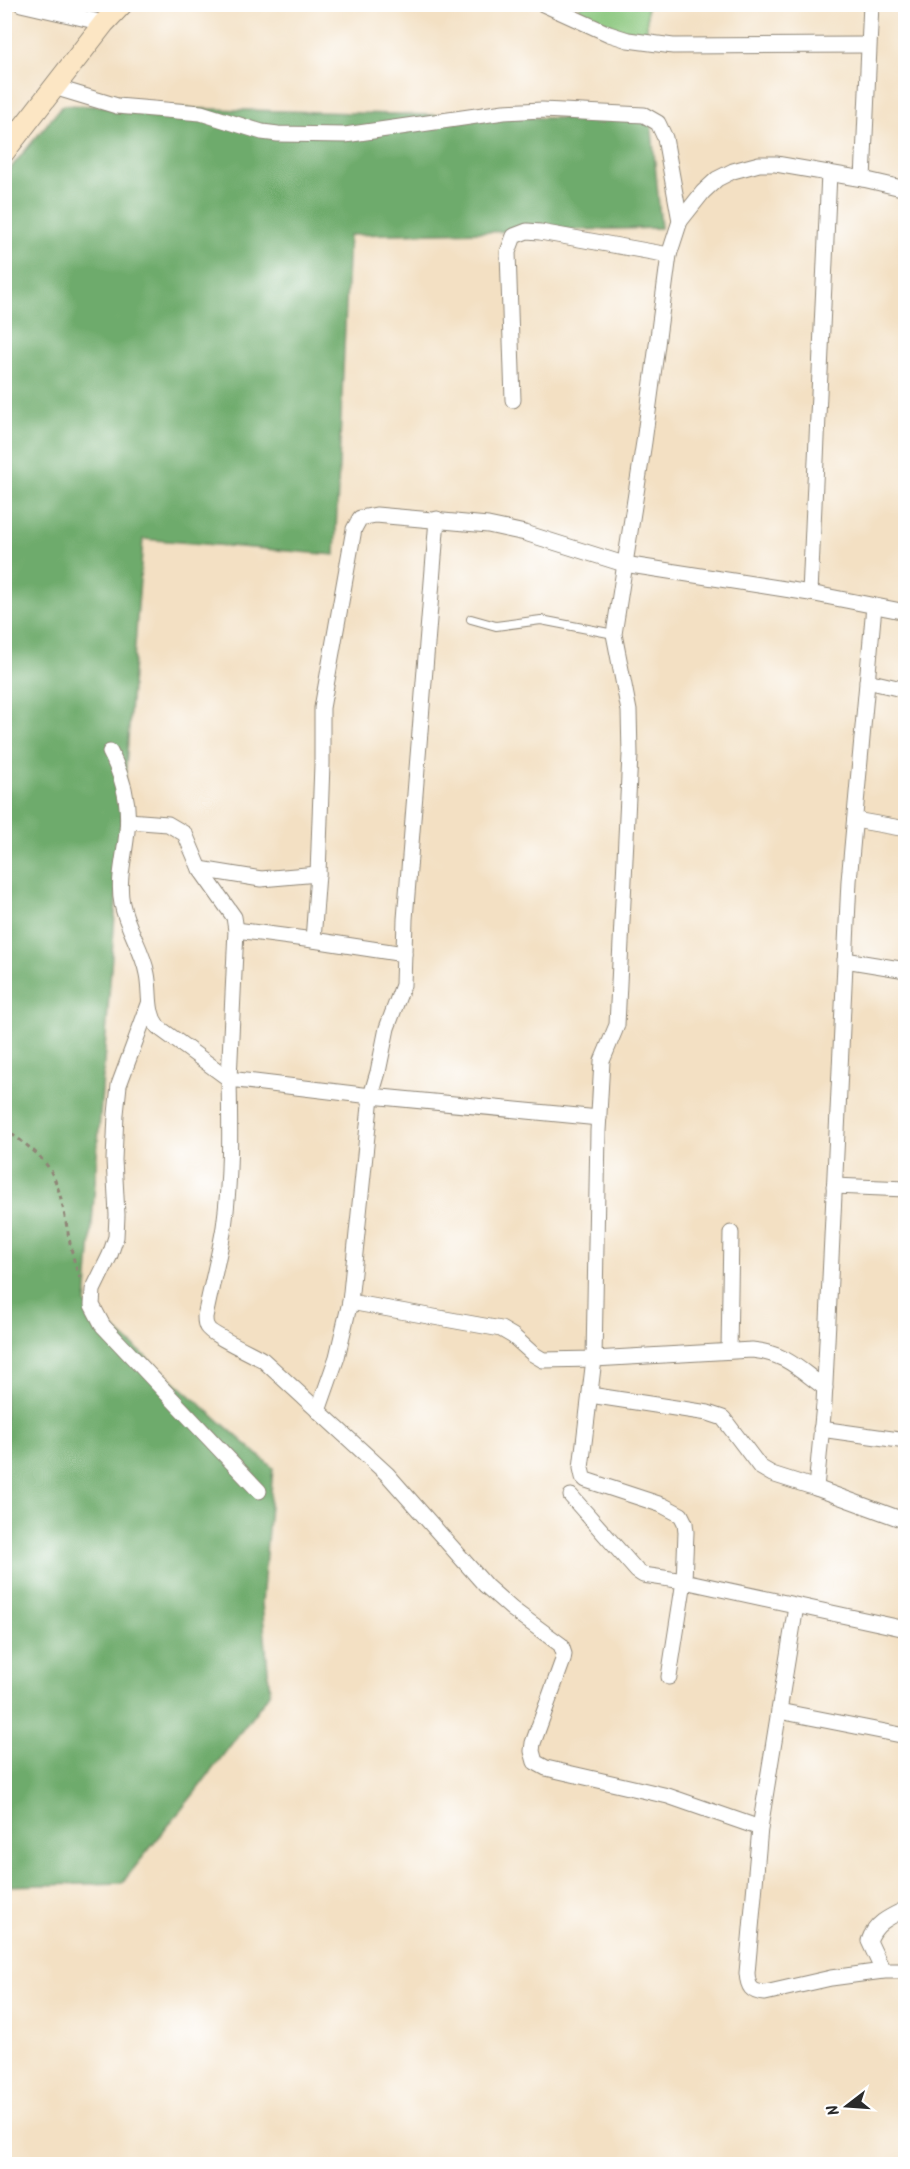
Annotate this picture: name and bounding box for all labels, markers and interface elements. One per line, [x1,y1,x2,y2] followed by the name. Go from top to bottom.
[817,2076,877,2136] north arrow
[821,2101,848,2118] text: N

